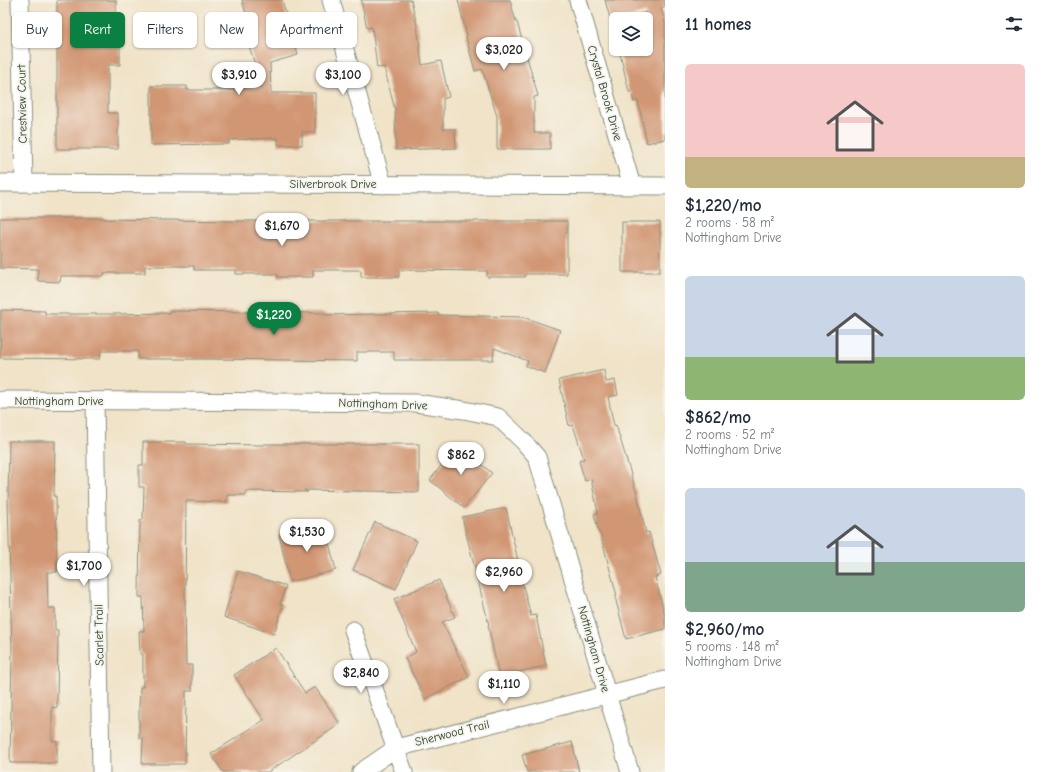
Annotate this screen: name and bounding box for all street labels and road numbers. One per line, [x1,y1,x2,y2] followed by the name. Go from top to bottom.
[585,44,625,142] street label: Crystal Brook Drive
[14,64,30,144] street label: Crestview Court
[290,177,376,191] street label: Silverbrook Drive
[14,394,104,408] street label: Nottingham Drive
[338,395,428,413] street label: Nottingham Drive
[91,604,107,666] street label: Scarlet Trail
[575,604,613,694] street label: Nottingham Drive
[413,717,491,749] street label: Sherwood Trail

